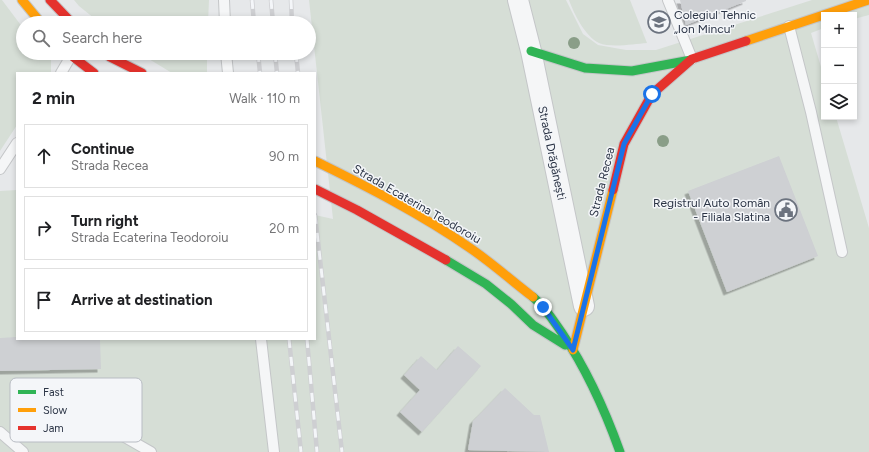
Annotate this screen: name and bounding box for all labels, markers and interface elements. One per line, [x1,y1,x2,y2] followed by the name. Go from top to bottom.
[674,8,757,36] place label: Colegiul Tehnic „Ion Mincu”
[646,9,672,35] school or university icon: Colegiul Tehnic „Ion Mincu”
[821,12,857,120] map controls
[821,12,857,48] button: +
[16,16,316,60] search box
[30,27,52,49] icon: search
[62,29,142,47] text: Search here
[821,48,857,84] button: −
[821,84,857,120] button: layers
[643,85,661,103] route start
[32,88,75,108] text: 2 min
[229,91,300,106] text: Walk · 110 m
[535,105,569,201] street label: Strada Drăgănești
[71,140,134,158] text: Continue
[33,145,55,167] icon: ahead
[587,146,617,218] street label: Strada Recea
[269,149,299,164] text: 90 m
[71,158,148,173] text: Strada Recea
[351,162,483,246] street label: Strada Ecaterina Teodoroiu
[653,196,770,224] place label: Registrul Auto Român - Filiala Slatina
[773,197,799,223] public building icon: Registrul Auto Român - Filiala Slatina
[71,212,139,230] text: Turn right
[33,217,55,239] icon: right
[269,221,299,236] text: 20 m
[71,230,229,245] text: Strada Ecaterina Teodoroiu
[33,289,55,311] icon: arrive
[71,291,212,309] text: Arrive at destination
[534,298,552,316] route end
[10,378,142,442] legend
[43,386,64,399] text: Fast
[43,404,67,417] text: Slow
[43,422,64,435] text: Jam

